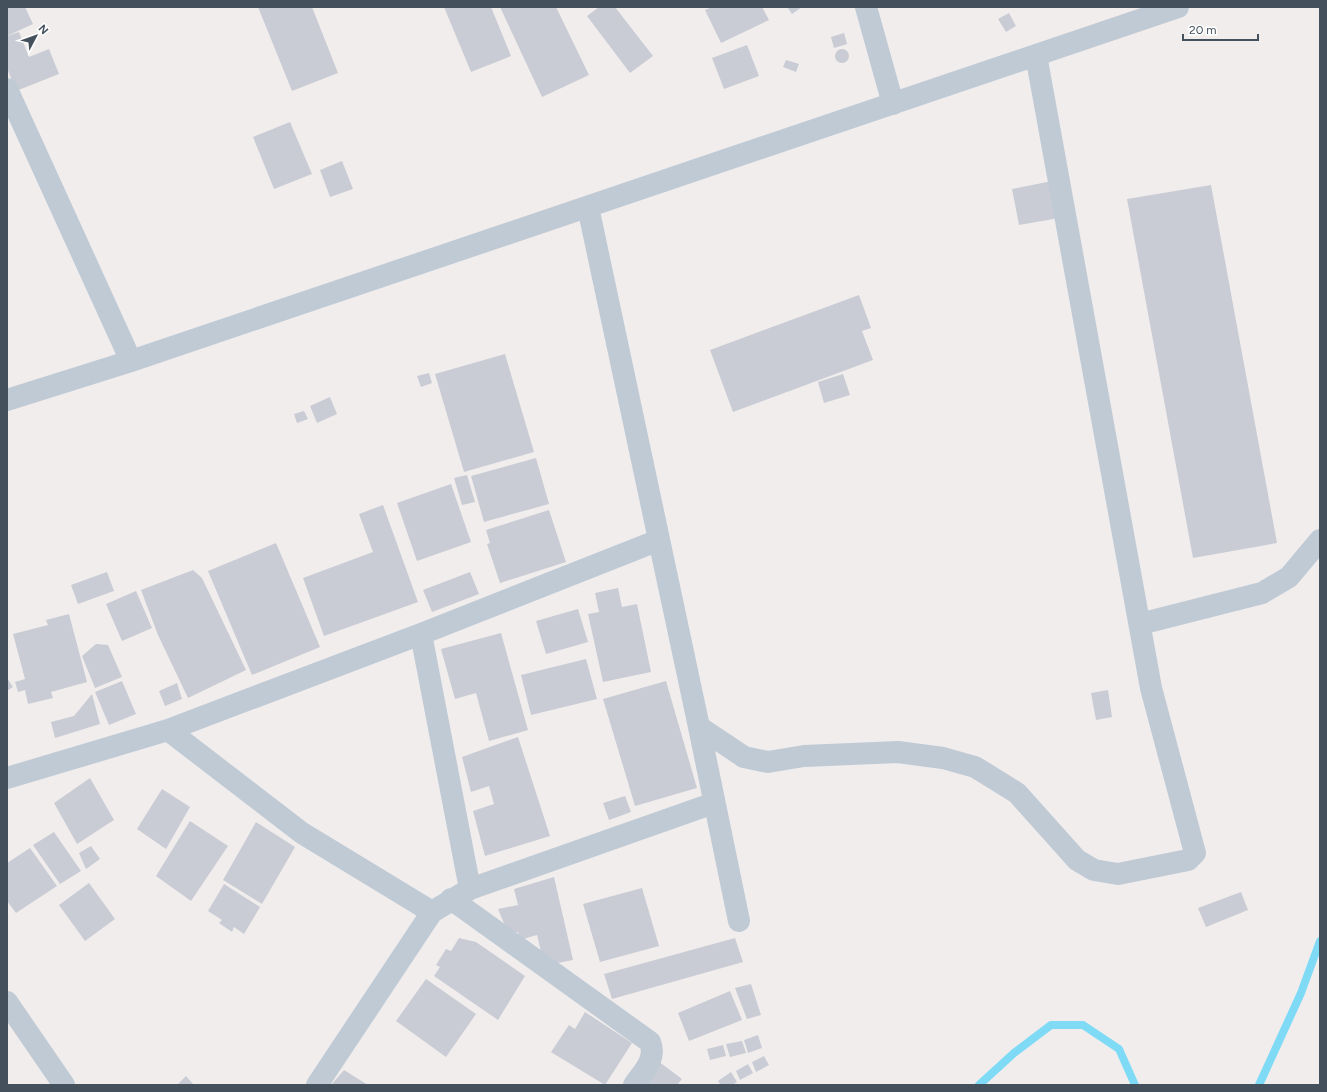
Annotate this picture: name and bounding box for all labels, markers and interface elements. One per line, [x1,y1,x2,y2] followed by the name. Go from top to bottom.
[16,16,56,56] north arrow
[1183,16,1258,42] scale bar
[35,22,51,37] text: N
[1189,23,1217,37] text: 20 m

